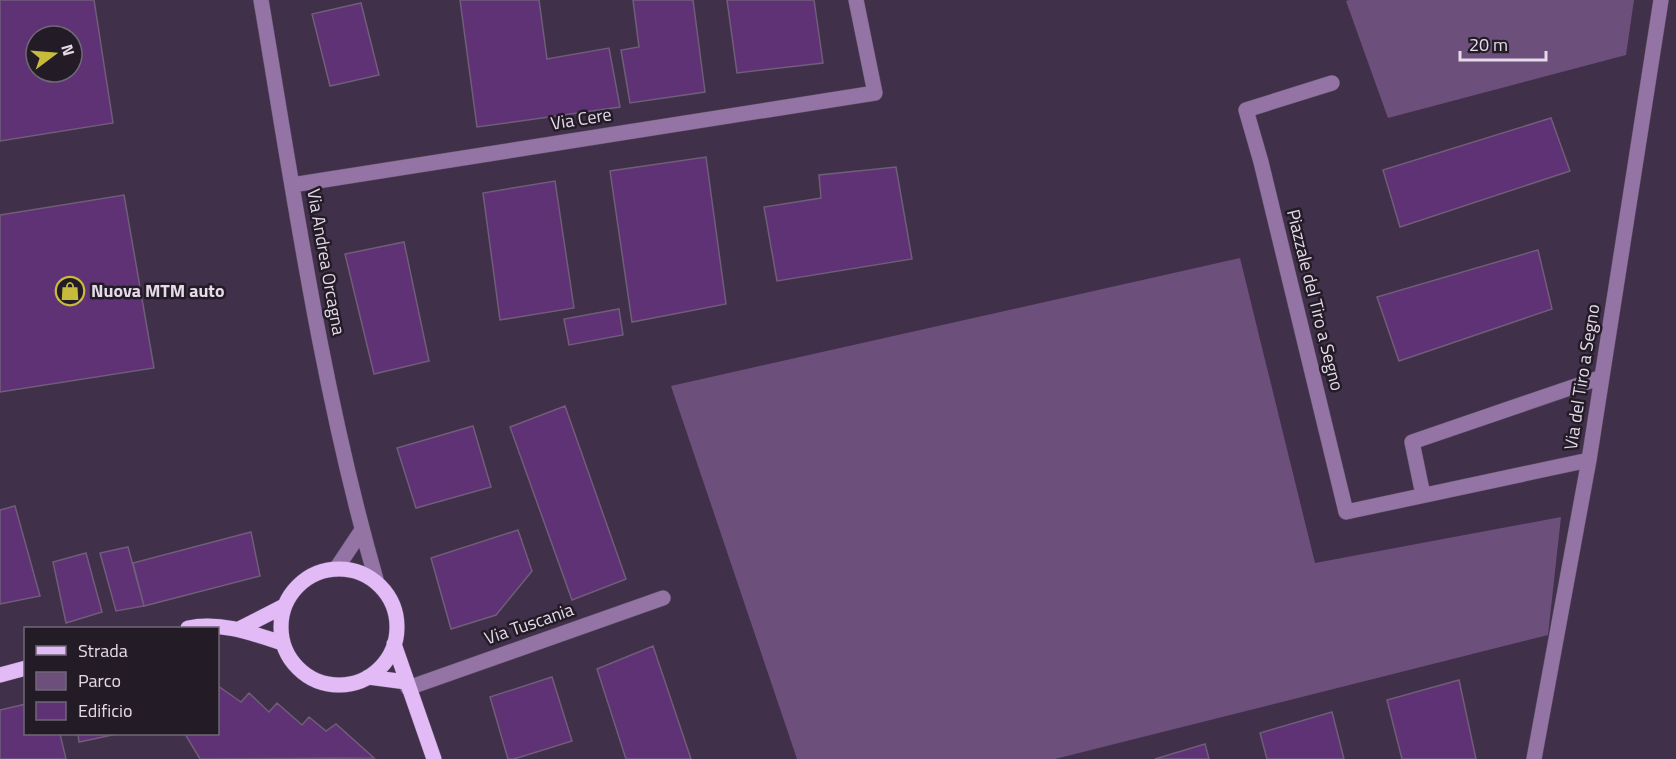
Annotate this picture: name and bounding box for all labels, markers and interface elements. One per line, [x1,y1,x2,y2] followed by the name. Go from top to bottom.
[24,24,84,84] north arrow
[1460,24,1546,62] scale bar
[1469,31,1508,58] text: 20 m
[55,41,81,59] text: N
[549,100,613,137] street label: Via Cere
[300,187,353,337] street label: Via Andrea Orcagna
[1280,206,1351,393] street label: Piazzale del Tiro a Segno
[54,275,86,307] shop icon: Nuova MTM auto
[91,277,225,304] place label: Nuova MTM auto
[1557,302,1606,452] street label: Via del Tiro a Segno
[481,596,577,651] street label: Via Tuscania
[24,627,219,735] legend
[78,637,128,664] text: Strada
[78,667,121,694] text: Parco
[78,697,132,724] text: Edificio

